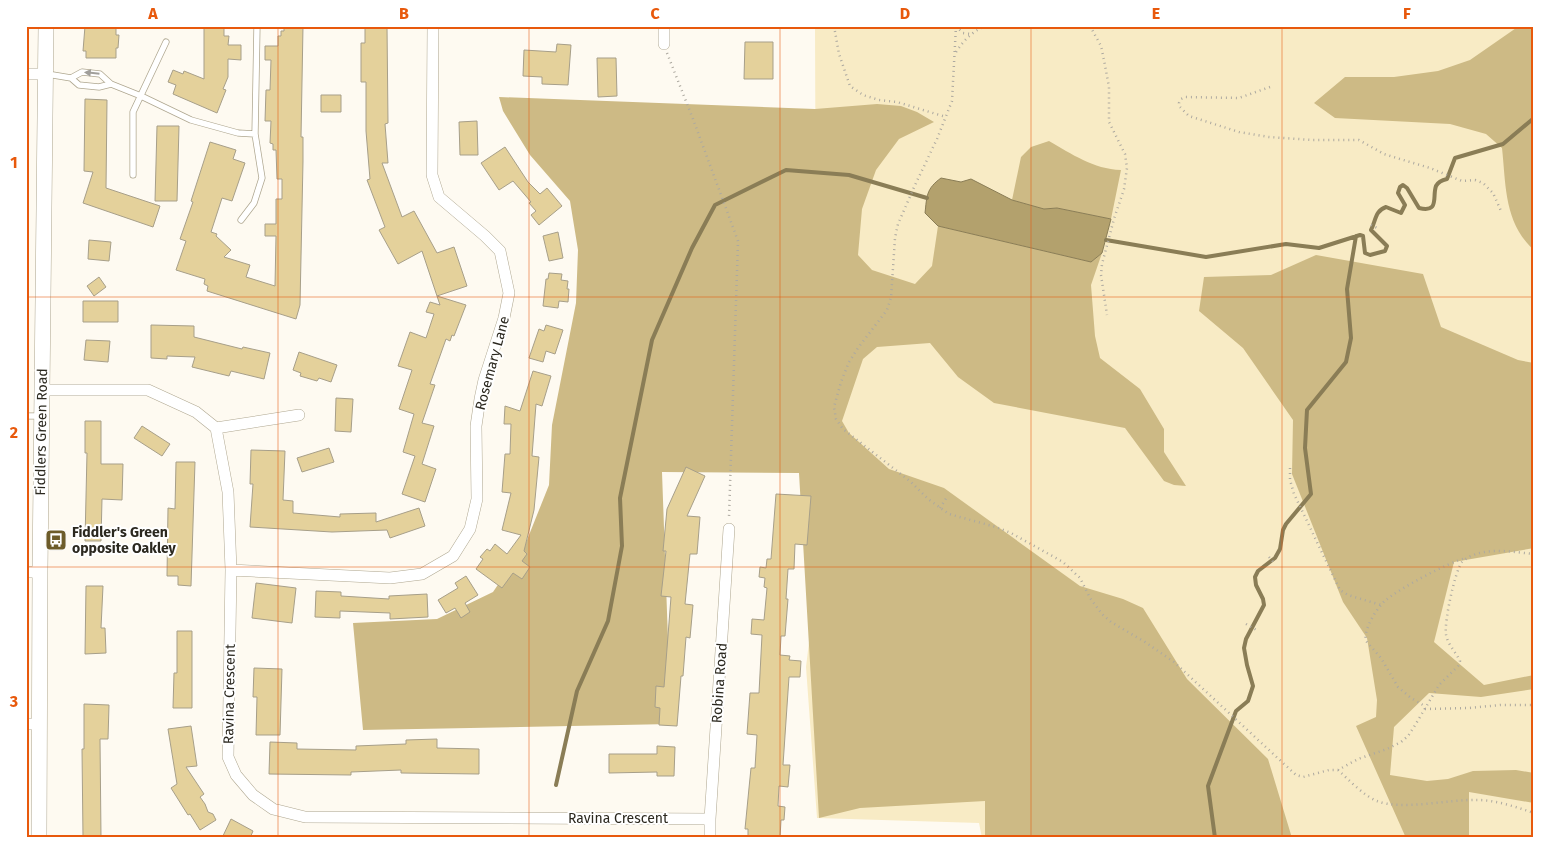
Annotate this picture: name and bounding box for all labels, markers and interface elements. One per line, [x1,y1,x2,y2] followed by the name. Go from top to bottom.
[147,4,158,23] text: A
[399,4,409,23] text: B
[650,4,660,23] text: C
[900,4,910,23] text: D
[1152,4,1160,23] text: E
[1403,4,1411,23] text: F
[84,69,100,77] one-way arrow
[10,153,18,172] text: 1
[472,314,513,412] street label: Rosemary Lane
[32,368,51,496] street label: Fiddlers Green Road
[10,423,18,442] text: 2
[72,524,177,557] place label: Fiddler's Green opposite Oakley
[44,528,68,552] bus stop icon: Fiddler's Green opposite Oakley
[708,642,731,724] street label: Robina Road
[220,643,239,744] street label: Ravina Crescent
[9,692,18,711] text: 3
[568,810,669,827] street label: Ravina Crescent

